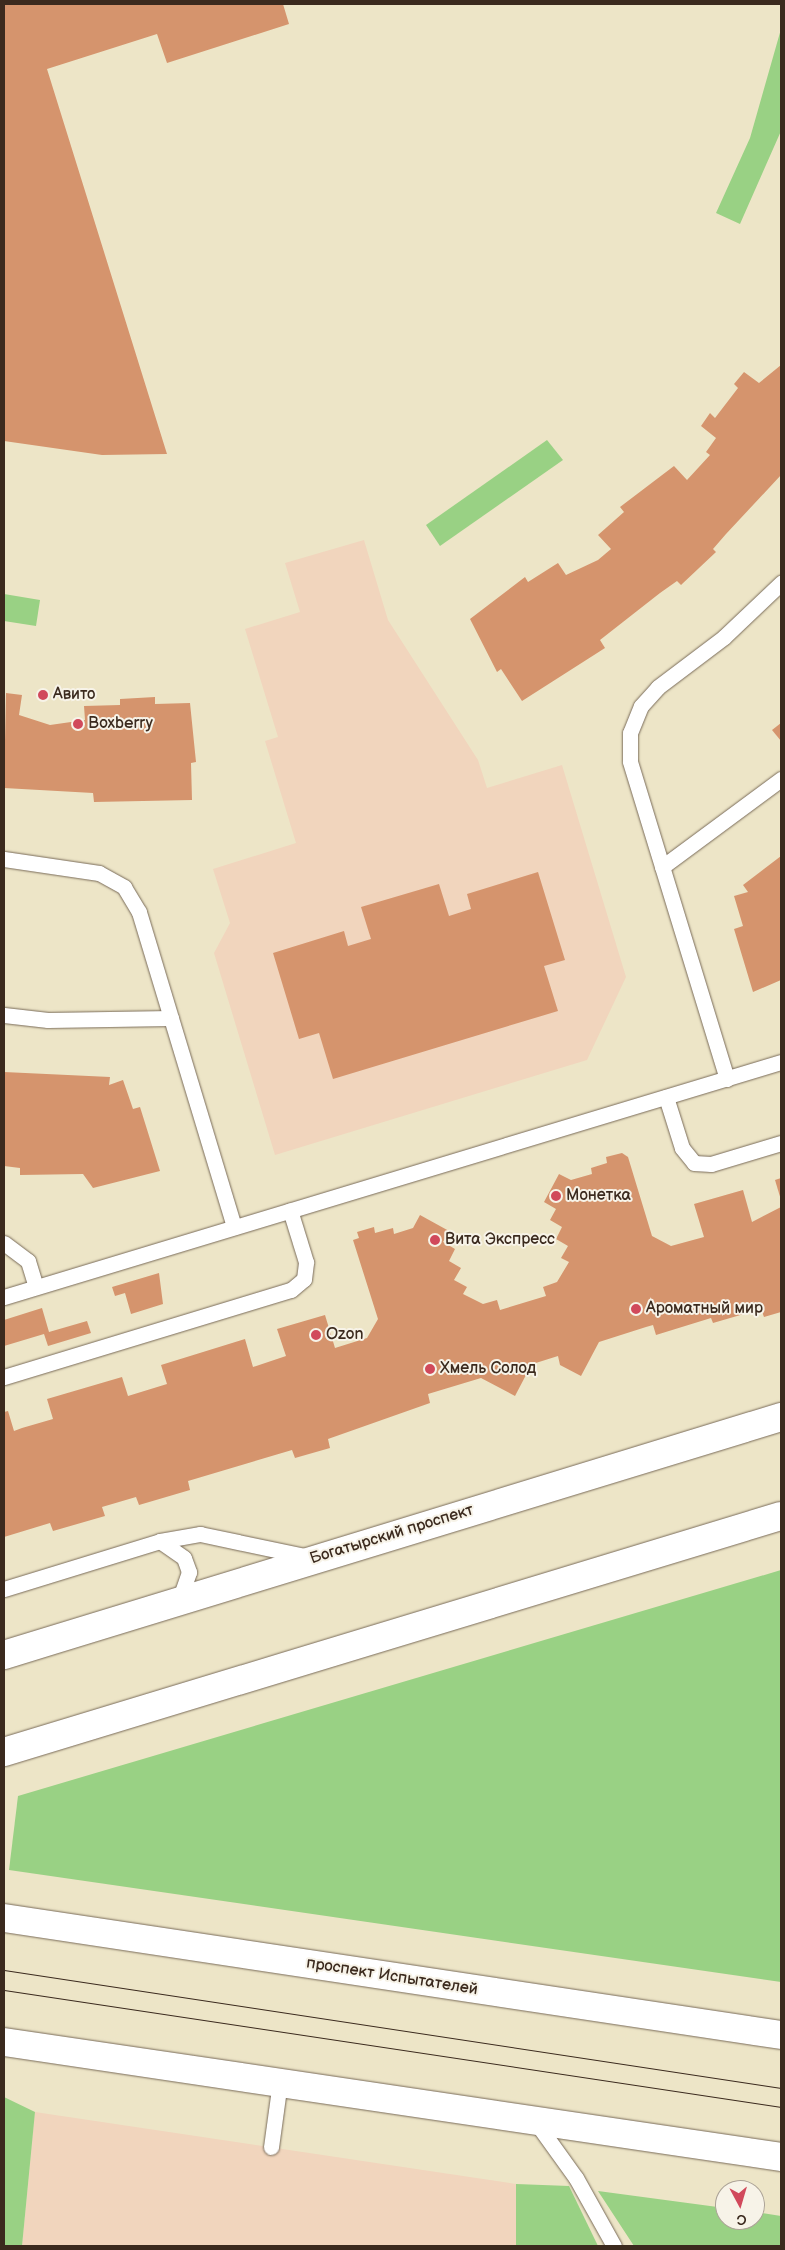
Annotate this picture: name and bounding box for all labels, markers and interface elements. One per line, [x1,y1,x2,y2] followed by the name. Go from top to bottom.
[53,685,95,705] place label: Авито
[37,689,49,701] marker: Авито
[88,714,153,734] place label: Boxberry
[72,718,84,730] marker: Boxberry
[566,1186,631,1206] place label: Монетка
[550,1190,562,1202] marker: Монетка
[445,1230,555,1250] place label: Вита Экспресс
[429,1234,441,1246] marker: Вита Экспресс
[646,1299,763,1319] place label: Ароматный мир
[630,1303,642,1315] marker: Ароматный мир
[326,1325,364,1345] place label: Ozon
[310,1329,322,1341] marker: Ozon
[440,1359,536,1379] place label: Хмель Солод
[424,1363,436,1375] marker: Хмель Солод
[308,1501,476,1569] street label: Богатырский проспект
[305,1954,479,2000] street label: проспект Испытателей
[715,2180,765,2230] north arrow
[736,2210,747,2228] text: С

